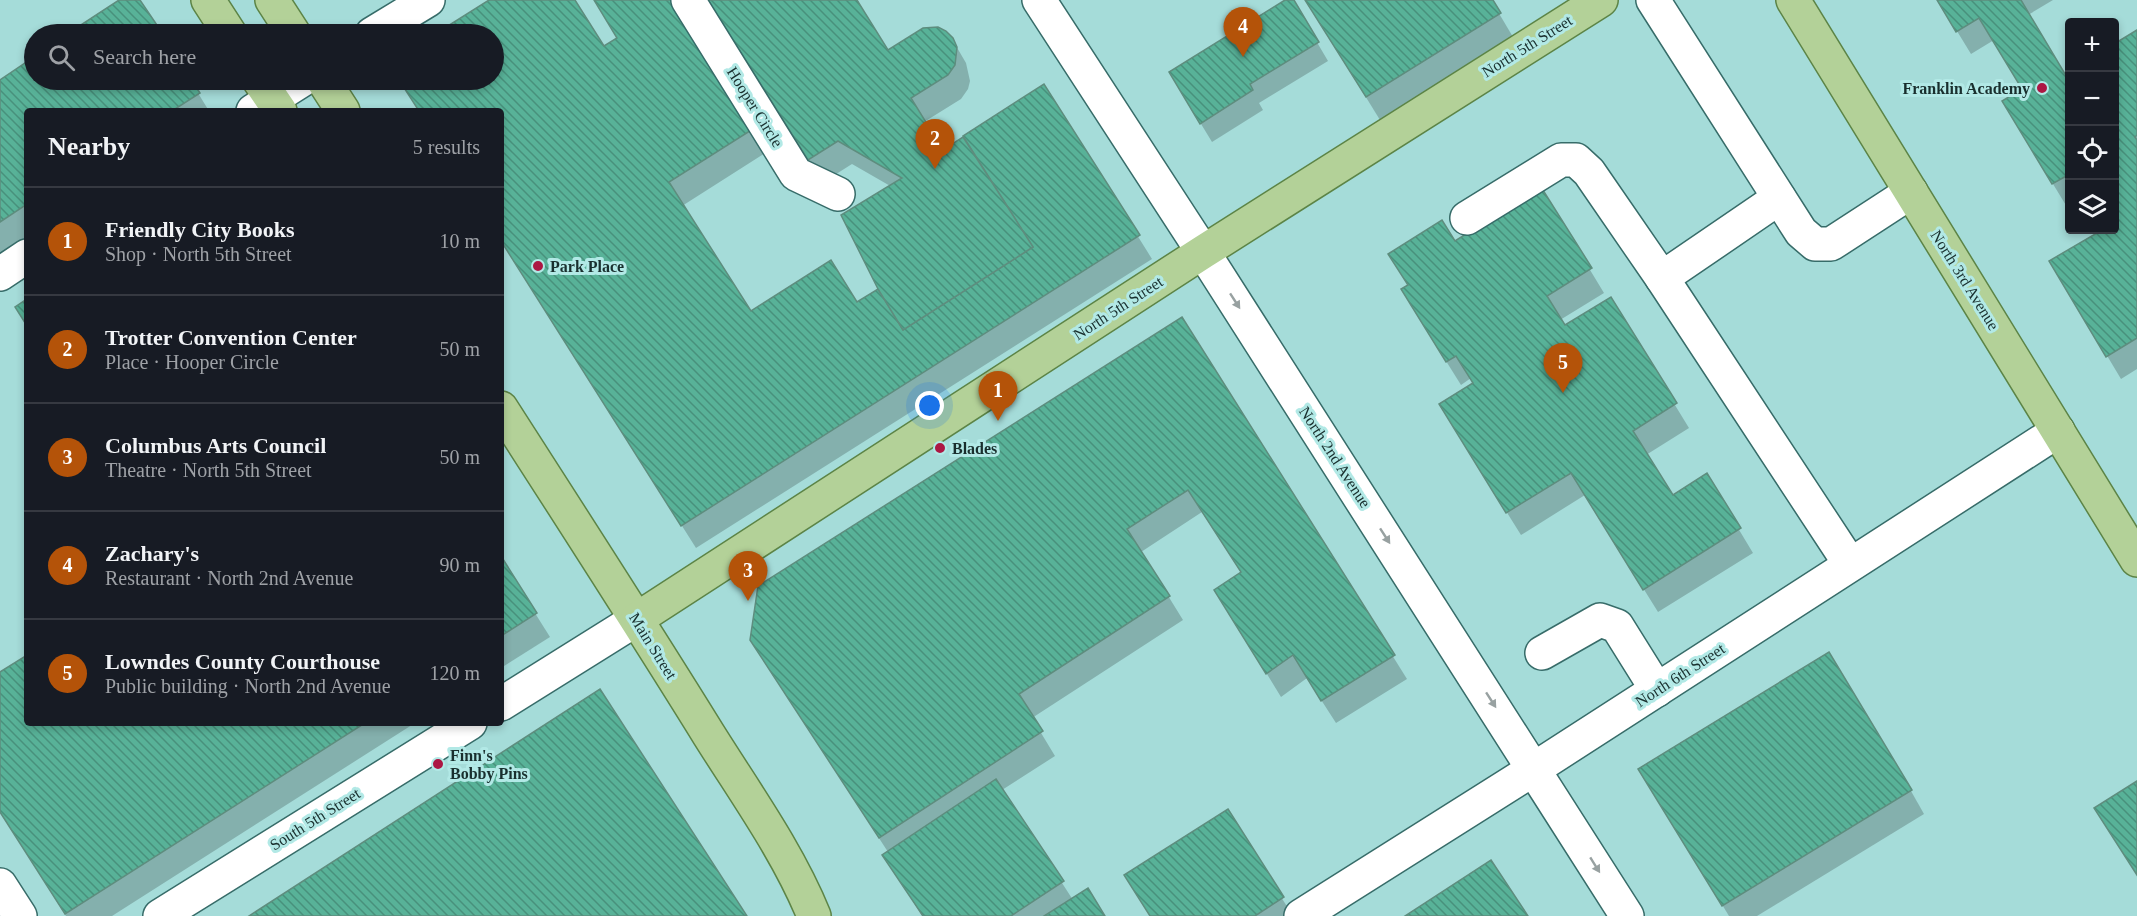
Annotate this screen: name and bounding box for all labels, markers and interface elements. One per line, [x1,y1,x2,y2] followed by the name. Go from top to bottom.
[1224,8,1262,57] pin: 4
[1479,11,1576,81] street label: North 5th Street
[2065,18,2119,234] map controls
[2065,18,2119,72] button: +
[24,24,504,90] search box
[45,41,78,74] icon: search
[93,44,196,69] text: Search here
[723,64,786,151] street label: Hooper Circle
[2065,72,2119,126] button: −
[1902,80,2030,98] place label: Franklin Academy
[2035,81,2049,95] marker: Franklin Academy
[916,120,954,169] pin: 2
[2065,126,2119,180] button: locate
[48,132,130,161] text: Nearby
[413,136,480,158] text: 5 results
[2065,180,2119,234] button: layers
[105,217,294,242] text: Friendly City Books
[1927,227,2003,333] street label: North 3rd Avenue
[63,230,73,252] text: 1
[439,230,480,252] text: 10 m
[105,243,292,265] text: Shop · North 5th Street
[550,258,624,275] place label: Park Place
[531,259,545,273] marker: Park Place
[1070,272,1166,343] street label: North 5th Street
[1229,293,1240,310] one-way arrow
[105,325,357,350] text: Trotter Convention Center
[63,338,73,360] text: 2
[439,338,480,360] text: 50 m
[1544,344,1582,393] pin: 5
[105,351,279,373] text: Place · Hooper Circle
[978,372,1018,421] pin: 1
[915,391,944,420] your location
[1296,403,1374,511] street label: North 2nd Avenue
[105,433,326,458] text: Columbus Arts Council
[952,440,997,457] place label: Blades
[933,441,947,455] marker: Blades
[63,446,73,468] text: 3
[439,446,480,468] text: 50 m
[105,459,312,481] text: Theatre · North 5th Street
[1380,528,1391,544] one-way arrow
[105,541,199,566] text: Zachary's
[728,552,768,601] pin: 3
[63,554,73,576] text: 4
[439,554,480,576] text: 90 m
[105,567,353,589] text: Restaurant · North 2nd Avenue
[626,610,680,683] street label: Main Street
[1632,639,1728,710] street label: North 6th Street
[105,649,380,674] text: Lowndes County Courthouse
[63,662,73,684] text: 5
[429,662,480,684] text: 120 m
[105,675,391,697] text: Public building · North 2nd Avenue
[1485,692,1496,708] one-way arrow
[450,747,528,783] place label: Finn's Bobby Pins
[431,757,445,771] marker: Finn's Bobby Pins
[267,784,364,854] street label: South 5th Street
[1590,857,1601,873] one-way arrow

